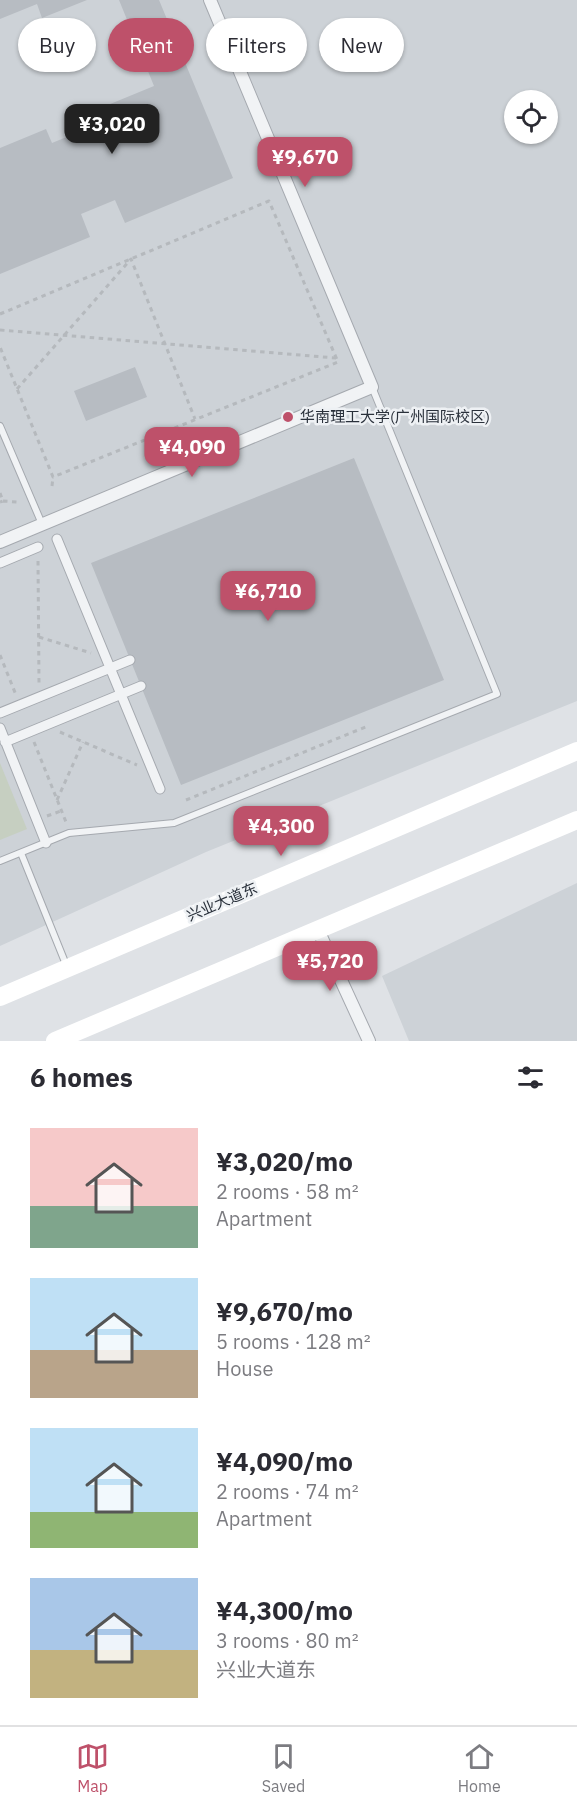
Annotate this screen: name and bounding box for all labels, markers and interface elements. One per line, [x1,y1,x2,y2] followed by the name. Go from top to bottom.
[18,18,96,72] chip: Buy
[108,18,194,72] chip: Rent
[206,18,307,72] chip: Filters
[319,18,404,72] chip: New
[504,90,558,144] map controls
[504,90,558,144] button: locate
[63,104,161,155] pin: ¥3,020
[78,110,146,137] text: ¥3,020
[256,137,354,188] pin: ¥9,670
[271,143,339,170] text: ¥9,670
[300,407,490,426] place label: 华南理工大学(广州国际校区)
[281,410,295,424] marker: 华南理工大学(广州国际校区)
[143,427,241,478] pin: ¥4,090
[158,433,226,460] text: ¥4,090
[219,571,317,622] pin: ¥6,710
[234,577,302,604] text: ¥6,710
[232,806,330,857] pin: ¥4,300
[247,812,315,839] text: ¥4,300
[184,878,260,925] street label: 兴业大道东
[281,941,379,992] pin: ¥5,720
[296,947,364,974] text: ¥5,720
[30,1060,133,1094] text: 6 homes
[514,1061,547,1094] icon: filters
[216,1144,353,1178] text: ¥3,020/mo
[78,1152,150,1224] icon: home
[216,1178,359,1205] text: 2 rooms · 58 m²
[216,1205,312,1232] text: Apartment
[216,1294,353,1328] text: ¥9,670/mo
[78,1302,150,1374] icon: home
[216,1328,371,1355] text: 5 rooms · 128 m²
[216,1355,273,1382] text: House
[216,1444,353,1478] text: ¥4,090/mo
[78,1452,150,1524] icon: home
[216,1478,359,1505] text: 2 rooms · 74 m²
[216,1505,312,1532] text: Apartment
[216,1593,353,1627] text: ¥4,300/mo
[78,1602,150,1674] icon: home
[216,1627,359,1654] text: 3 rooms · 80 m²
[216,1656,316,1683] text: 兴业大道东
[76,1740,109,1796] tab: Map
[262,1740,305,1796] tab: Saved
[458,1740,501,1796] tab: Home

